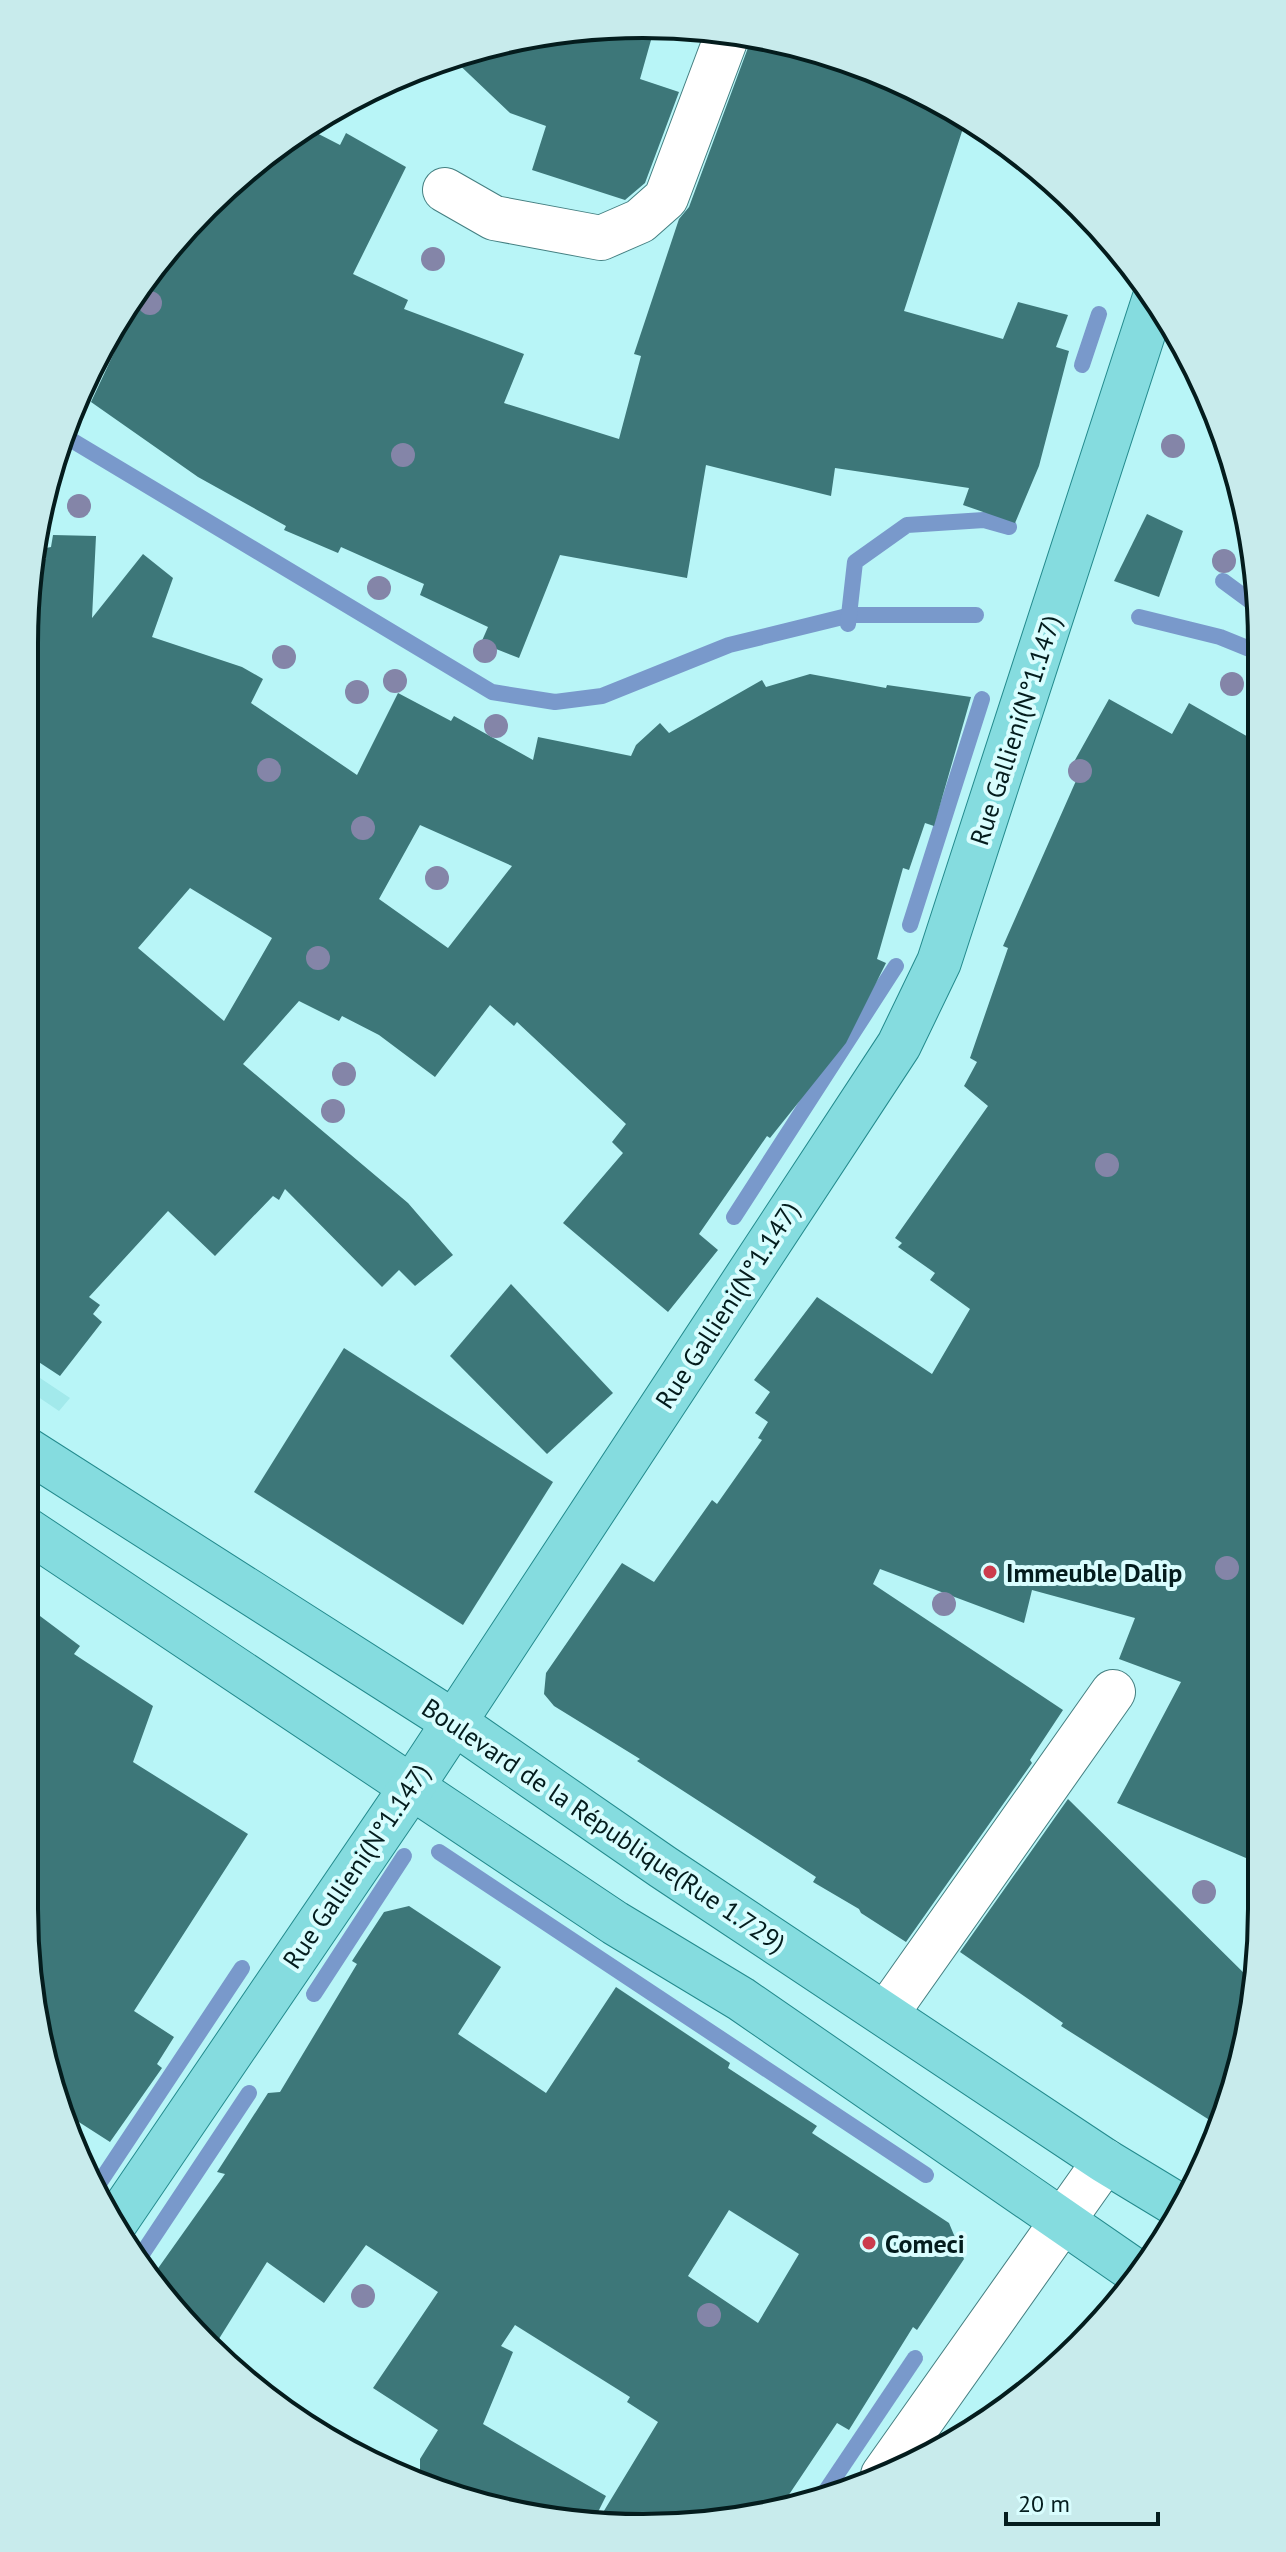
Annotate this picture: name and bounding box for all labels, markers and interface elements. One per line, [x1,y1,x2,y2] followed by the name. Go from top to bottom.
[962,611,1068,849] street label: Rue Gallieni(N°1.147)
[648,1195,806,1415] street label: Rue Gallieni(N°1.147)
[1006,1556,1182,1589] place label: Immeuble Dalip
[981,1563,999,1581] marker: Immeuble Dalip
[416,1691,792,1959] street label: Boulevard de la République(Rue 1.729)
[275,1757,437,1975] street label: Rue Gallieni(N°1.147)
[885,2227,965,2260] place label: Comeci
[860,2234,878,2252] marker: Comeci
[1006,2476,1158,2526] scale bar
[1018,2488,1070,2519] text: 20 m

